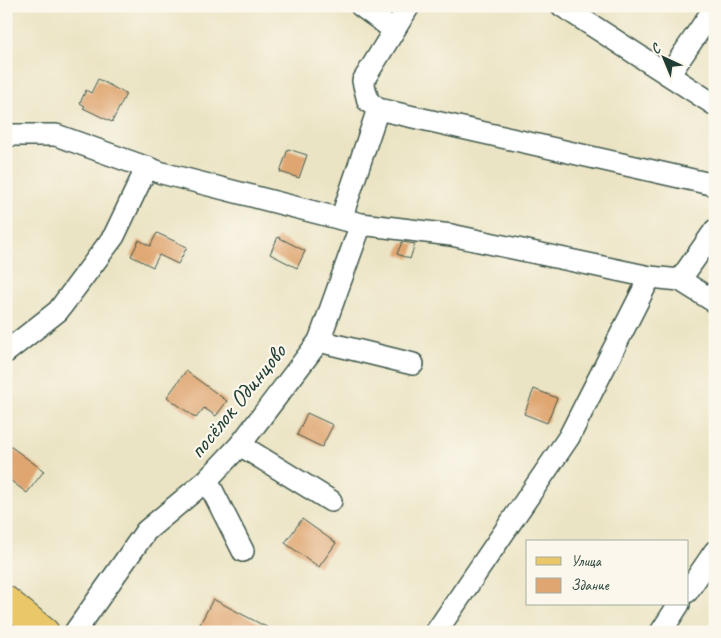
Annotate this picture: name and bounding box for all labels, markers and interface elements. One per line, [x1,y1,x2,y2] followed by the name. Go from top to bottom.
[638,32,688,82] north arrow
[647,39,665,58] text: С
[182,336,293,464] street label: посёлок Одинцово
[526,540,688,606] legend
[571,552,602,571] text: Улица
[571,576,610,595] text: Здание

